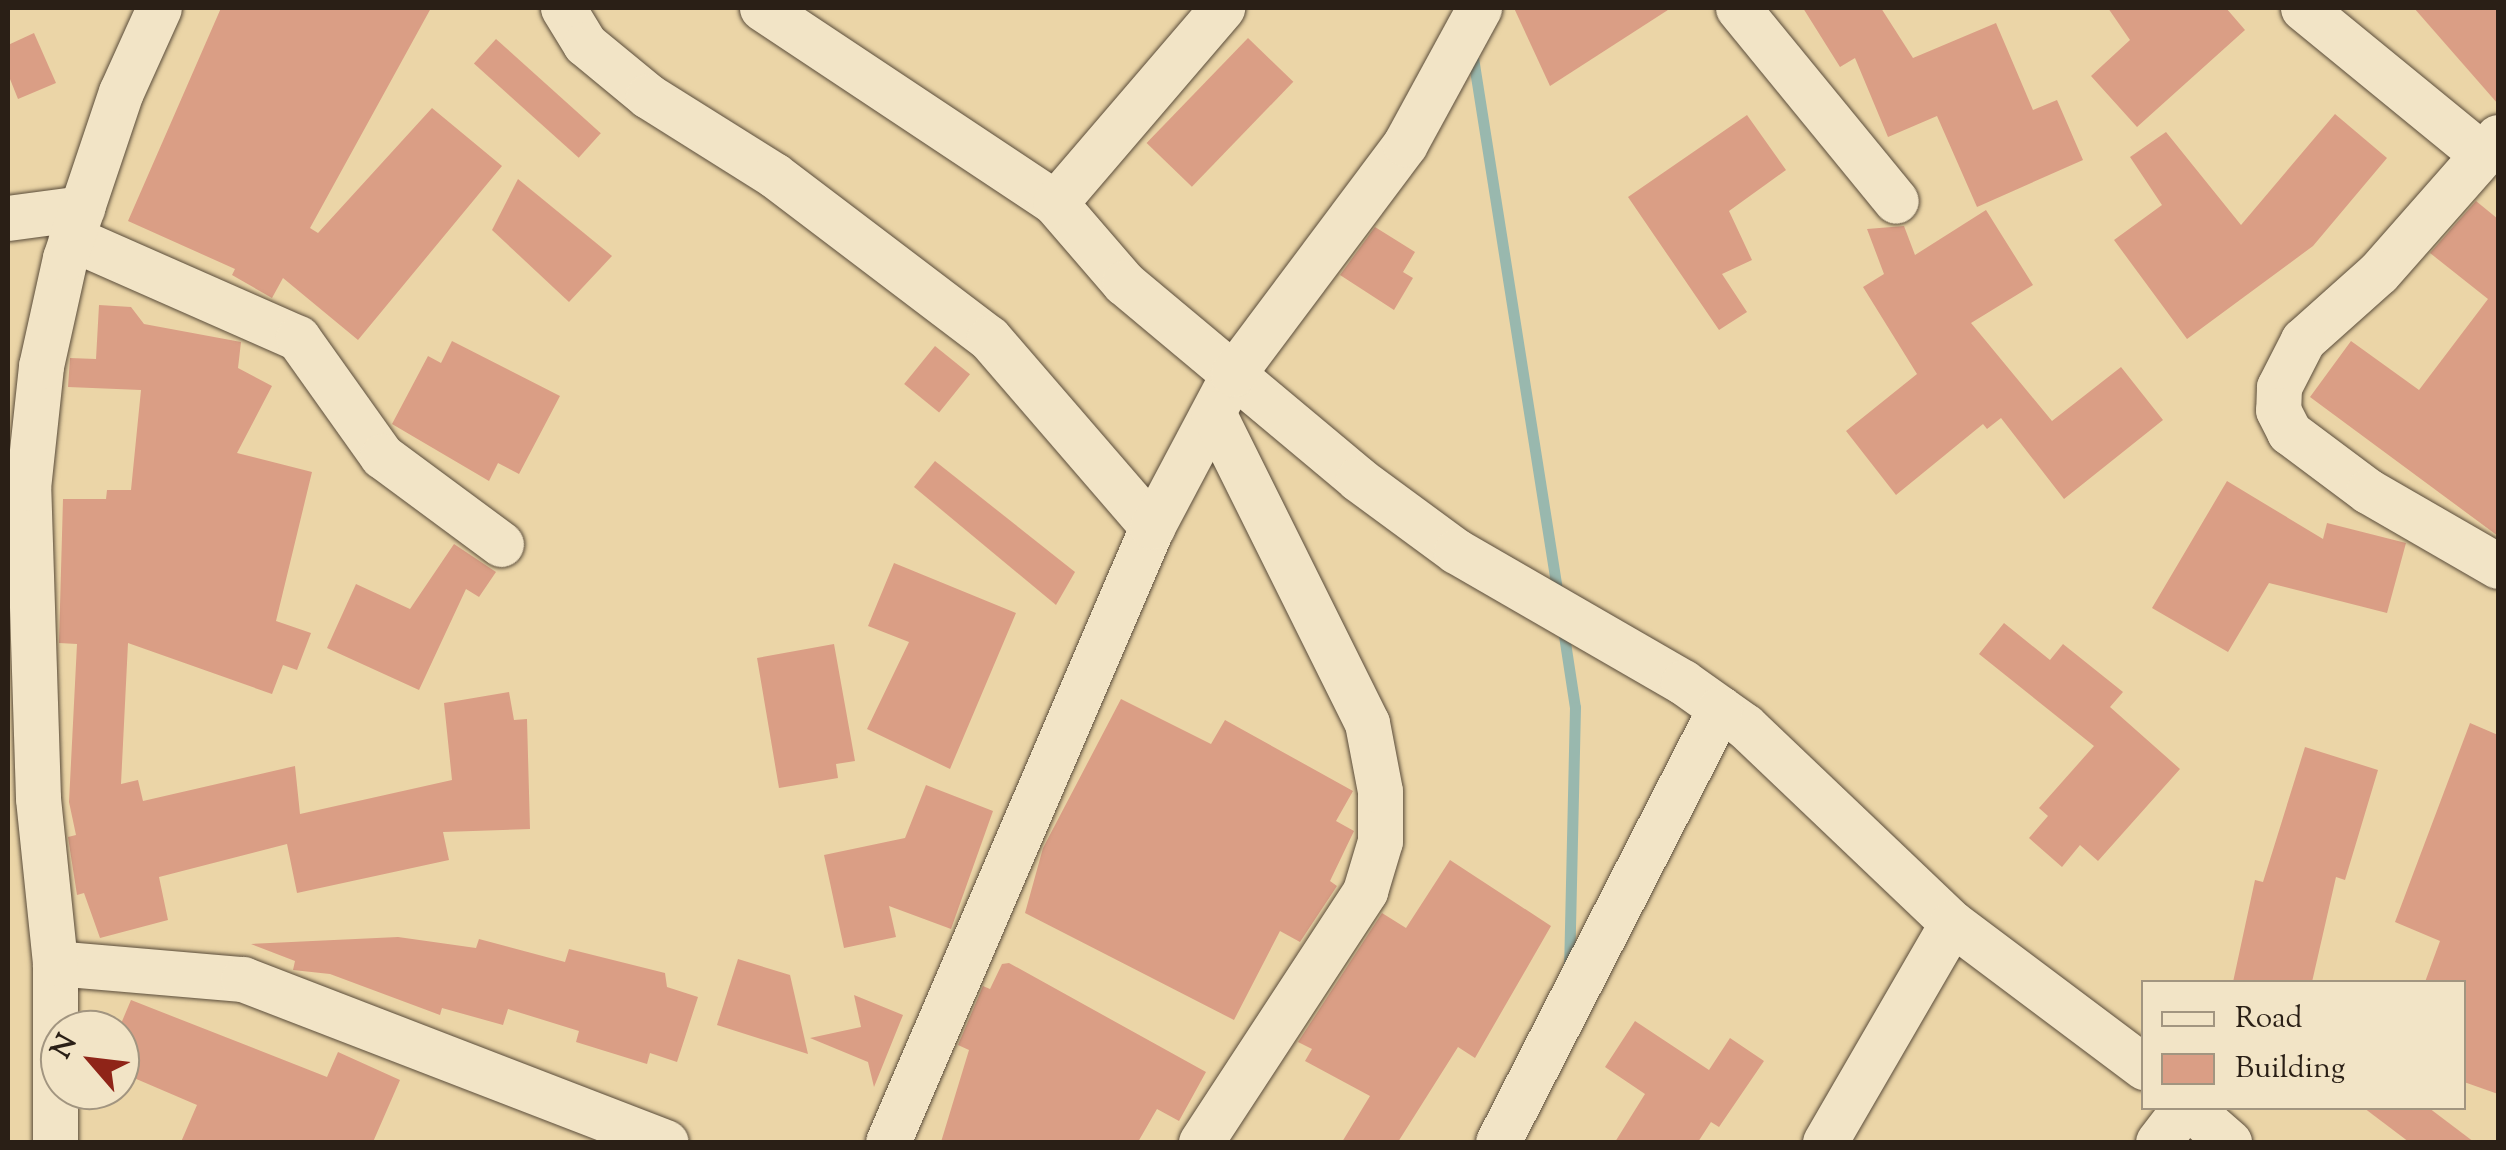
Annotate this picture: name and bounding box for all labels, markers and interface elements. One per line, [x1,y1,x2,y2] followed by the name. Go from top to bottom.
[2141,980,2466,1110] legend
[2235,998,2302,1041] text: Road
[40,1010,140,1110] north arrow
[42,1028,88,1066] text: N
[2235,1048,2345,1091] text: Building

